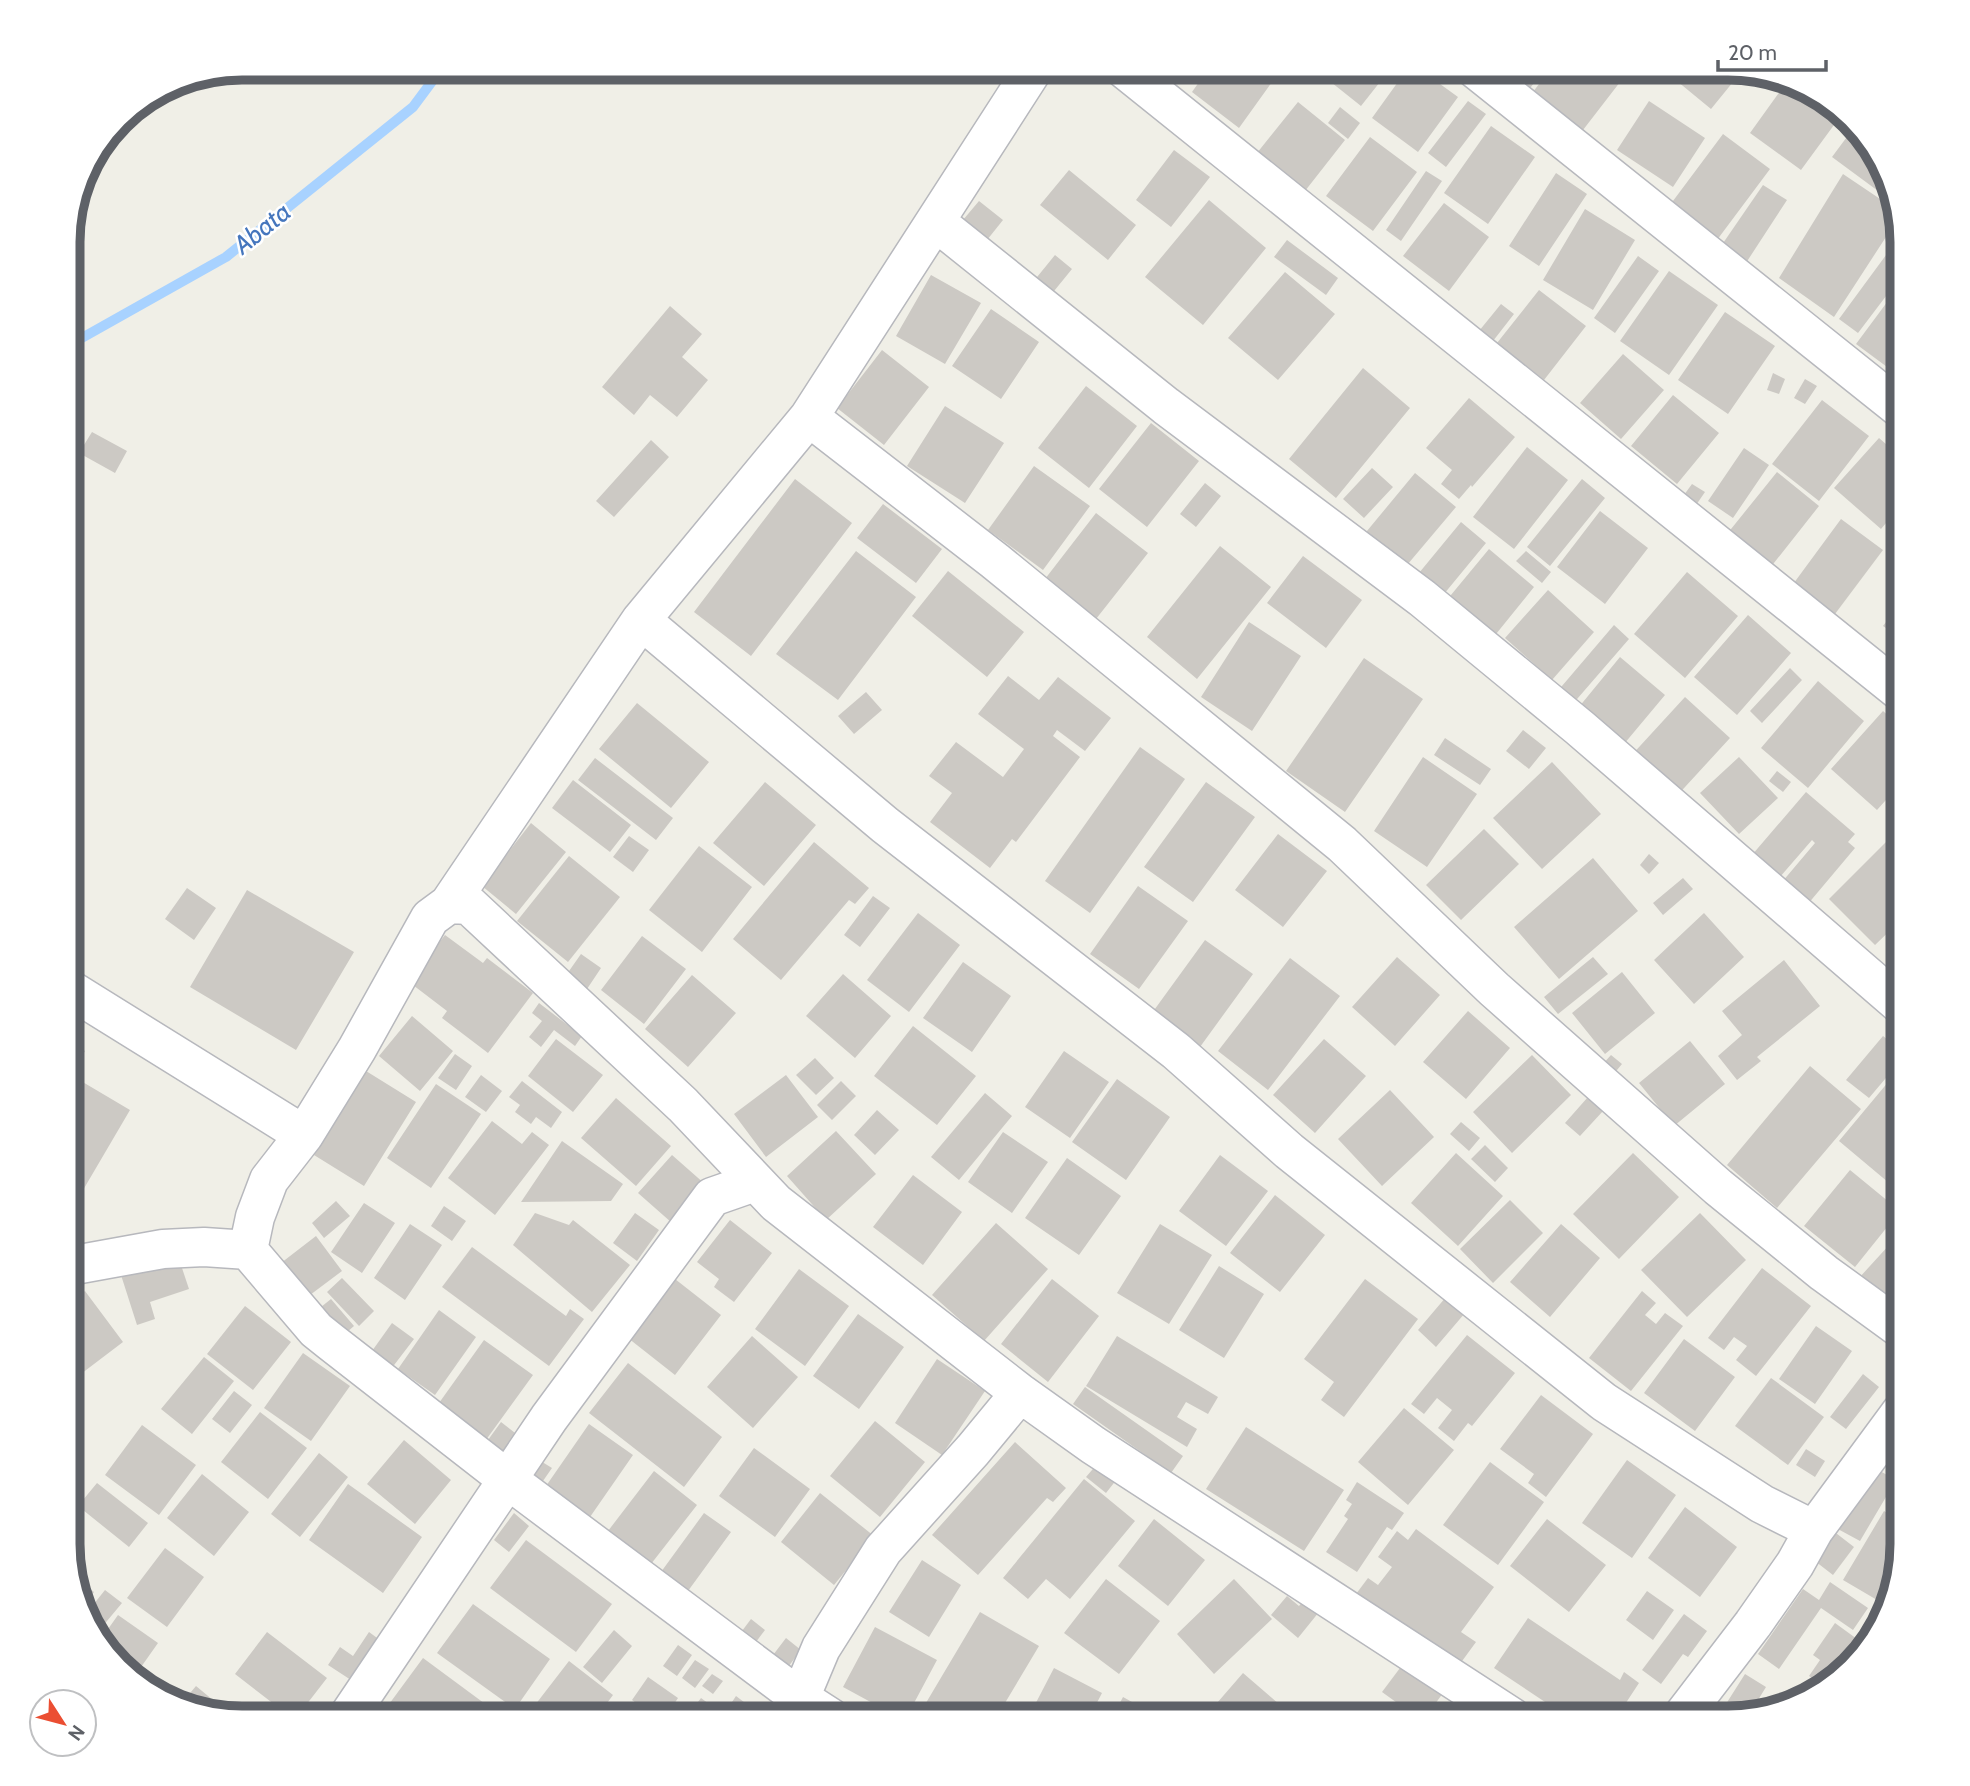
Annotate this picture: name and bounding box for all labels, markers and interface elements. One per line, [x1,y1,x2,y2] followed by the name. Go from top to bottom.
[1718,28,1826,72] scale bar
[1728,40,1777,65] text: 20 m
[226,195,297,261] water label: Abata
[28,1688,98,1758] north arrow
[63,1721,90,1745] text: N

